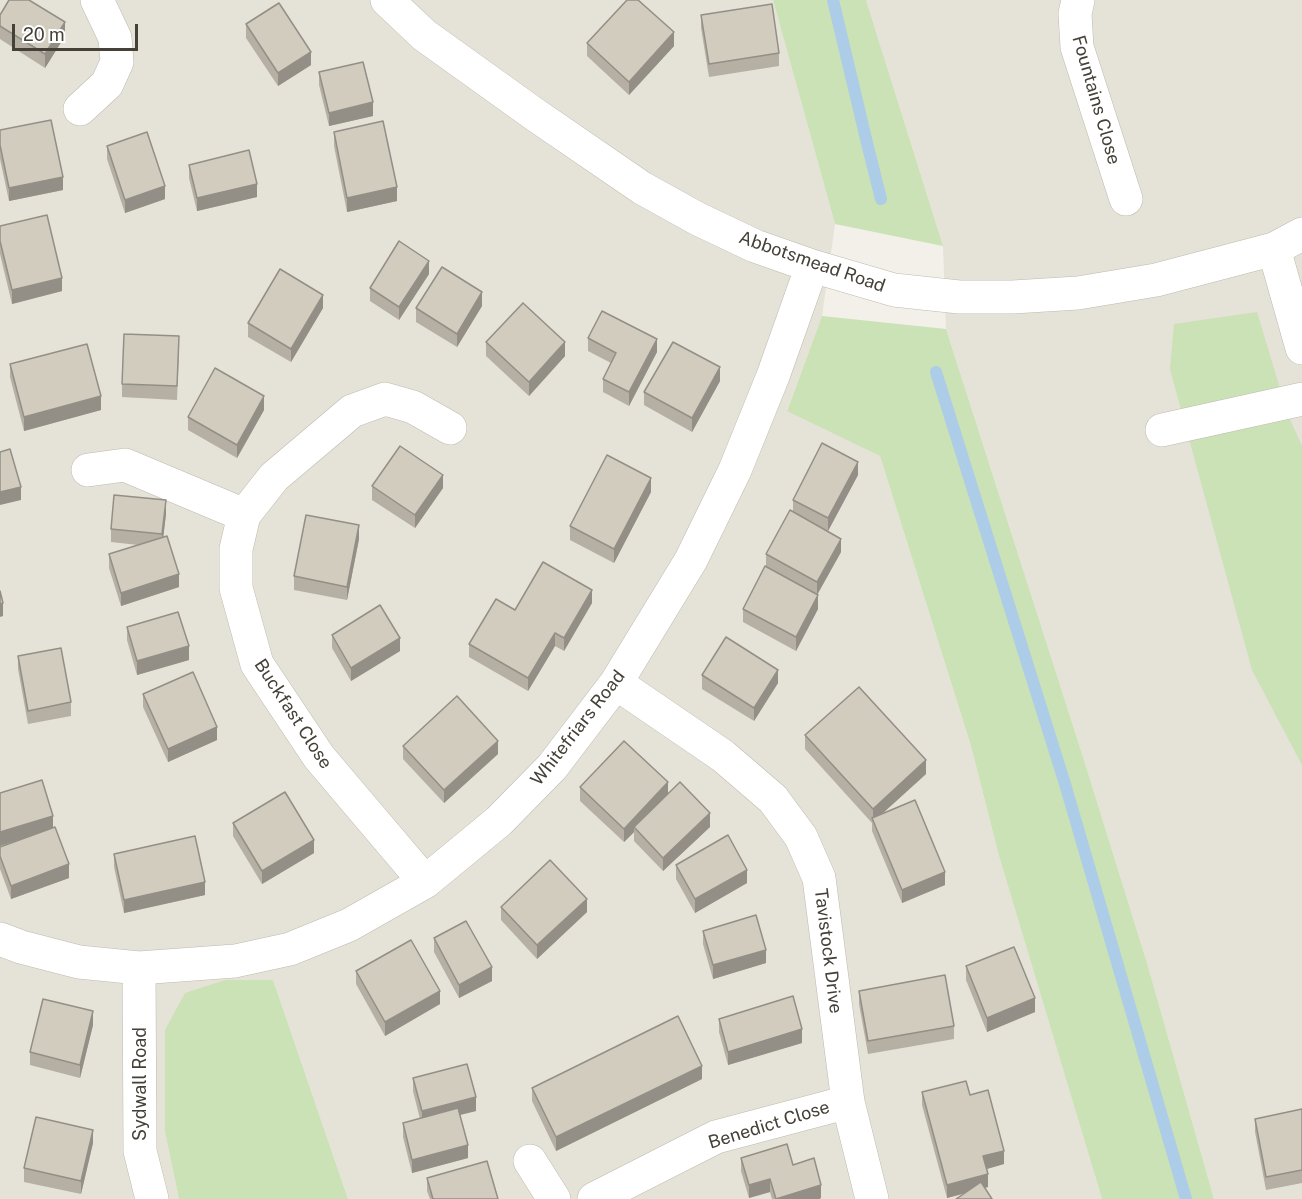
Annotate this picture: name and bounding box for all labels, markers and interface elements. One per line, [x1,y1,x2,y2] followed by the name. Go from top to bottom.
[15,12,141,50] scale bar
[23,24,65,45] text: 20 m
[1067,33,1125,167] street label: Fountains Close
[736,227,888,297] street label: Abbotsmead Road
[249,655,337,773] street label: Buckfast Close
[526,666,630,790] street label: Whitefriars Road
[810,887,846,1015] street label: Tavistock Drive
[129,1027,151,1141] street label: Sydwall Road
[706,1096,832,1154] street label: Benedict Close

